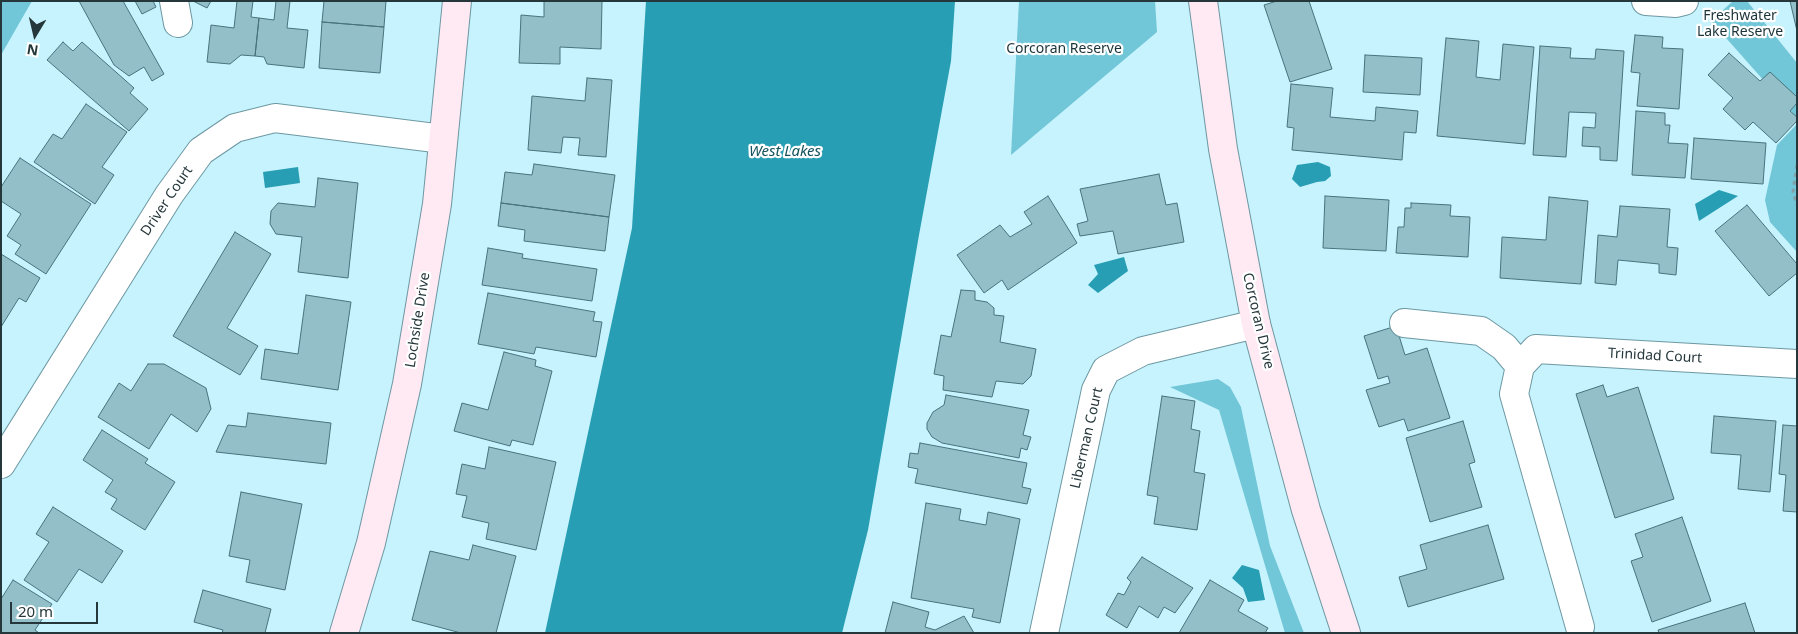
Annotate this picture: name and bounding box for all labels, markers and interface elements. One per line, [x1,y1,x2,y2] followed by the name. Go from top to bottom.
[1697,8,1783,40] park label: Freshwater Lake Reserve
[10,10,60,60] north arrow
[25,40,40,61] text: N
[1006,41,1122,57] park label: Corcoran Reserve
[749,143,821,161] water label: West Lakes
[137,163,197,239] street label: Driver Court
[402,271,434,369] street label: Lochside Drive
[1239,271,1277,371] street label: Corcoran Drive
[1607,345,1703,367] street label: Trinidad Court
[1067,386,1107,490] street label: Liberman Court
[12,592,100,624] scale bar
[18,601,53,621] text: 20 m

